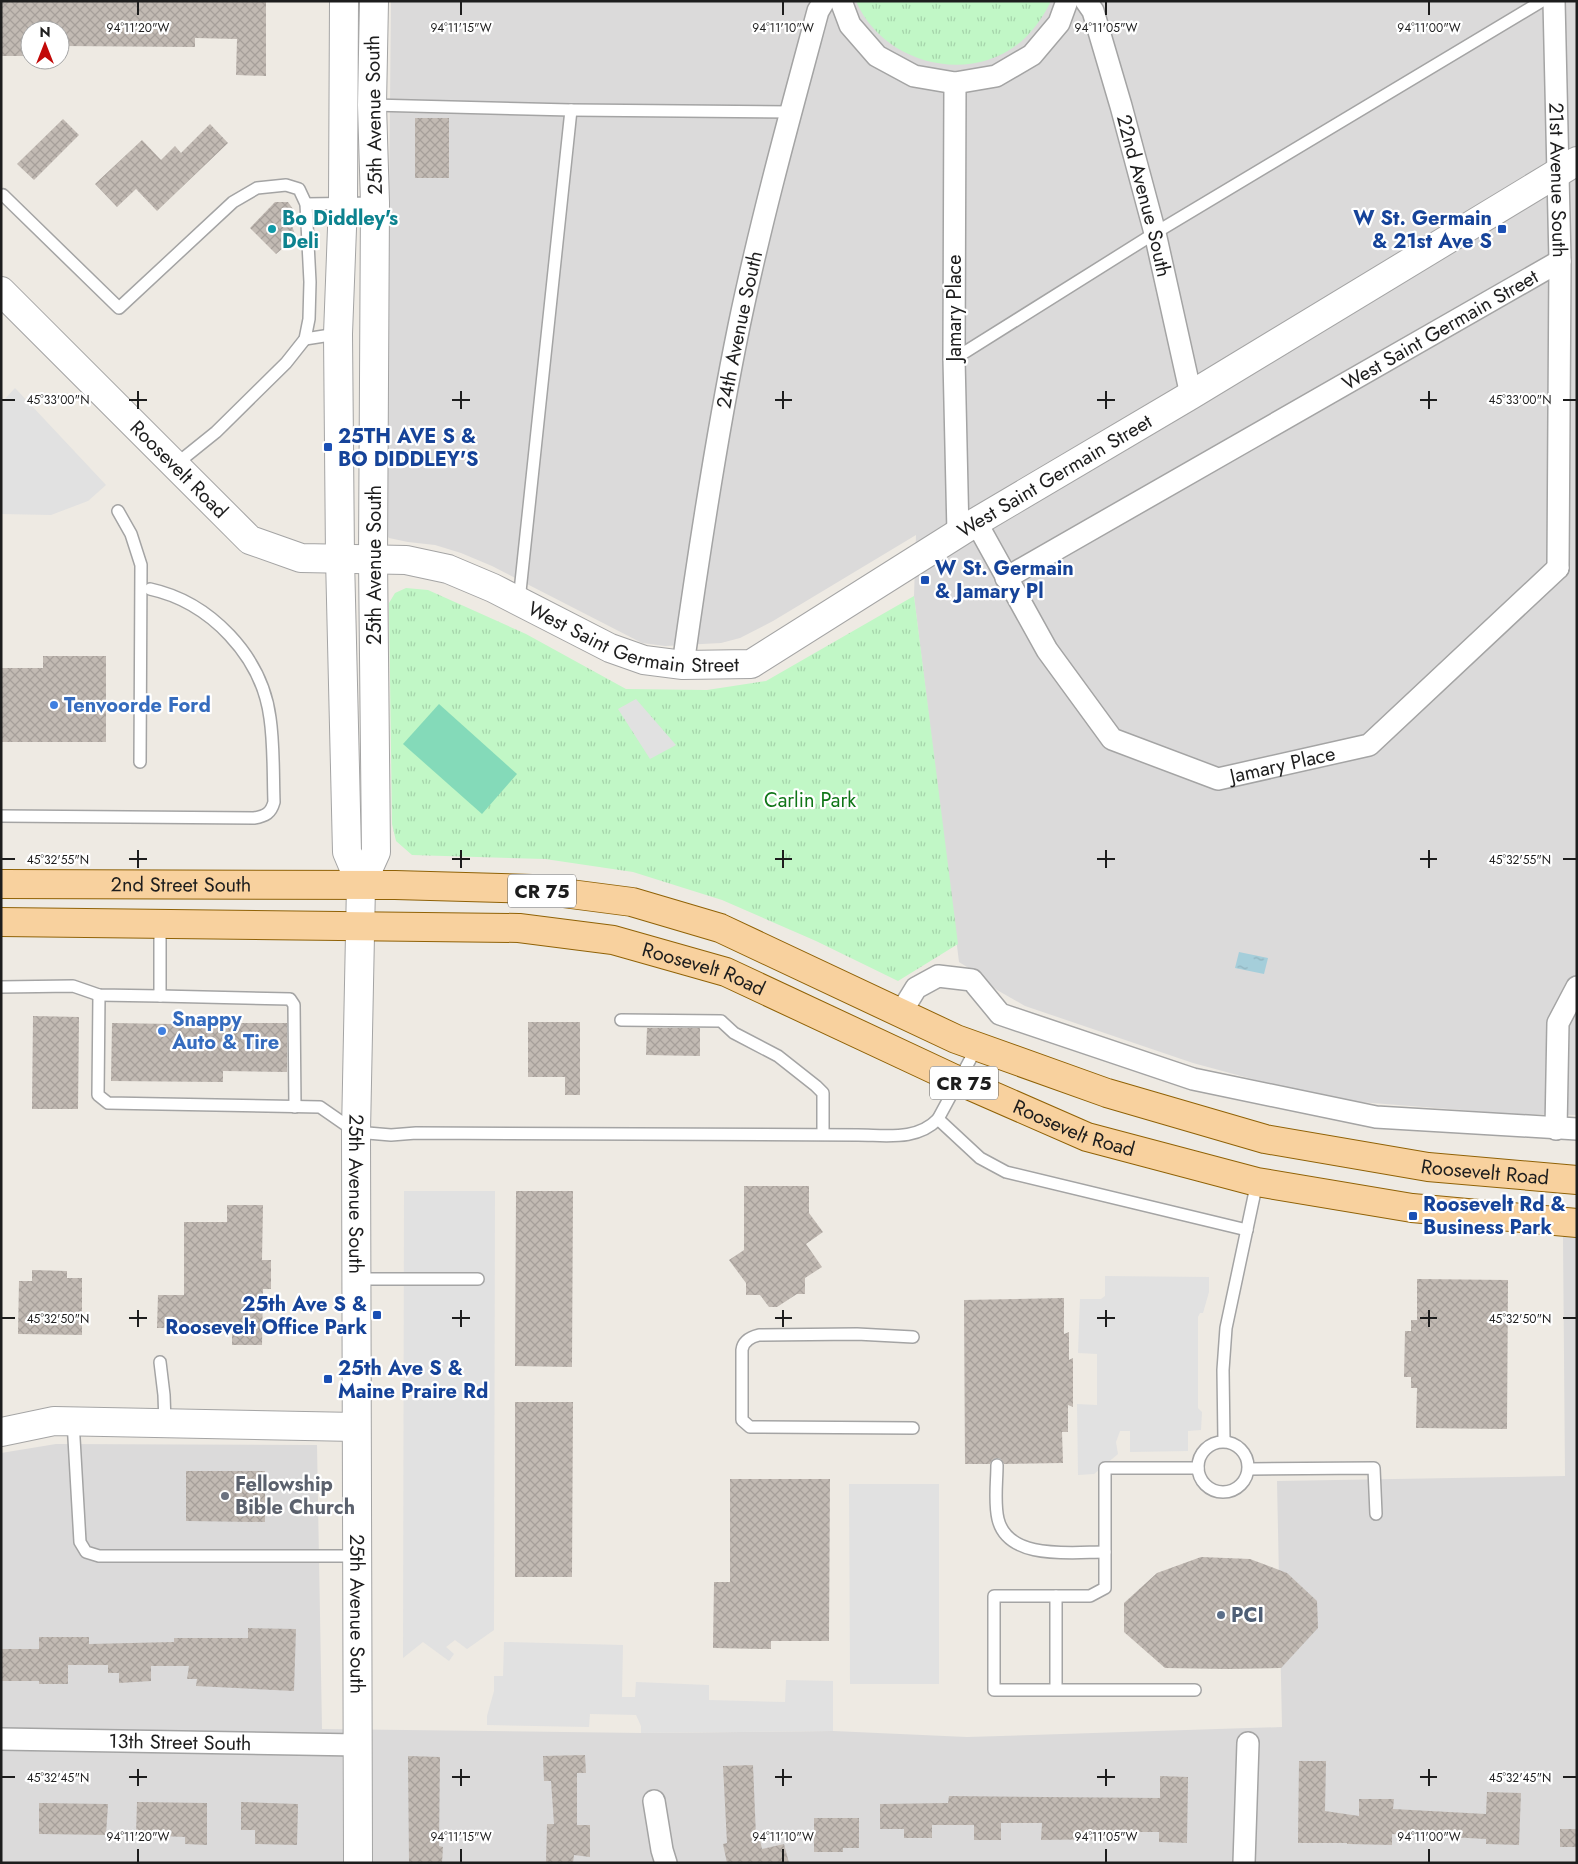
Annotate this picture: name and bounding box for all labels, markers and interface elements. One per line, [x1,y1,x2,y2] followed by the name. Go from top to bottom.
[107,19,170,37] text: 94°11'20"W
[430,19,492,37] text: 94°11'15"W
[752,19,814,37] text: 94°11'10"W
[1075,19,1138,37] text: 94°11'05"W
[1397,19,1461,37] text: 94°11'00"W
[20,20,70,70] north arrow
[39,22,51,42] text: N
[358,35,390,195] street label: 25th Avenue South
[1542,102,1574,258] street label: 21st Avenue South
[1109,111,1179,280] street label: 22nd Avenue South
[282,204,398,256] place label: Bo Diddley's Deli
[1353,204,1492,256] place label: W St. Germain & 21st Ave S
[266,223,278,235] marker: Bo Diddley's Deli
[1496,223,1508,235] marker: W St. Germain & 21st Ave S
[709,248,770,411] street label: 24th Avenue South
[940,255,969,364] street label: Jamary Place
[1336,262,1544,397] street label: West Saint Germain Street
[27,391,89,409] text: 45°33'00"N
[1489,391,1551,409] text: 45°33'00"N
[951,407,1157,545] street label: West Saint Germain Street
[124,414,235,525] street label: Roosevelt Road
[338,422,479,474] place label: 25TH AVE S & BO DIDDLEY'S
[322,441,334,453] marker: 25TH AVE S & BO DIDDLEY'S
[360,485,389,645] street label: 25th Avenue South
[935,554,1074,606] place label: W St. Germain & Jamary Pl
[919,574,931,586] marker: W St. Germain & Jamary Pl
[523,594,739,680] street label: West Saint Germain Street
[64,691,211,720] place label: Tenvoorde Ford
[48,699,60,711] marker: Tenvoorde Ford
[1224,739,1338,791] street label: Jamary Place
[764,786,856,815] park label: Carlin Park
[27,851,89,869] text: 45°32'55"N
[1489,851,1551,869] text: 45°32'55"N
[111,870,251,899] street label: 2nd Street South
[508,874,576,908] road number: CR 75
[639,934,770,1003] street label: Roosevelt Road
[171,1005,279,1057] place label: Snappy Auto & Tire
[156,1025,168,1037] marker: Snappy Auto & Tire
[930,1066,998,1100] road number: CR 75
[1008,1092,1138,1164] street label: Roosevelt Road
[341,1114,371,1274] street label: 25th Avenue South
[1419,1152,1550,1192] street label: Roosevelt Road
[1423,1190,1566,1242] place label: Roosevelt Rd & Business Park
[1407,1210,1419,1222] marker: Roosevelt Rd & Business Park
[165,1290,367,1342] place label: 25th Ave S & Roosevelt Office Park
[371,1309,383,1321] marker: 25th Ave S & Roosevelt Office Park
[27,1310,89,1328] text: 45°32'50"N
[1489,1310,1551,1328] text: 45°32'50"N
[338,1354,488,1406] place label: 25th Ave S & Maine Praire Rd
[322,1373,334,1385] marker: 25th Ave S & Maine Praire Rd
[235,1470,355,1522] place label: Fellowship Bible Church
[219,1490,231,1502] marker: Fellowship Bible Church
[343,1534,372,1694] street label: 25th Avenue South
[1231,1601,1264,1630] place label: PCI
[1215,1609,1227,1621] marker: PCI
[108,1726,252,1758] street label: 13th Street South
[27,1769,89,1787] text: 45°32'45"N
[1489,1769,1551,1787] text: 45°32'45"N
[107,1828,170,1846] text: 94°11'20"W
[430,1828,492,1846] text: 94°11'15"W
[752,1828,814,1846] text: 94°11'10"W
[1075,1828,1138,1846] text: 94°11'05"W
[1397,1828,1461,1846] text: 94°11'00"W

